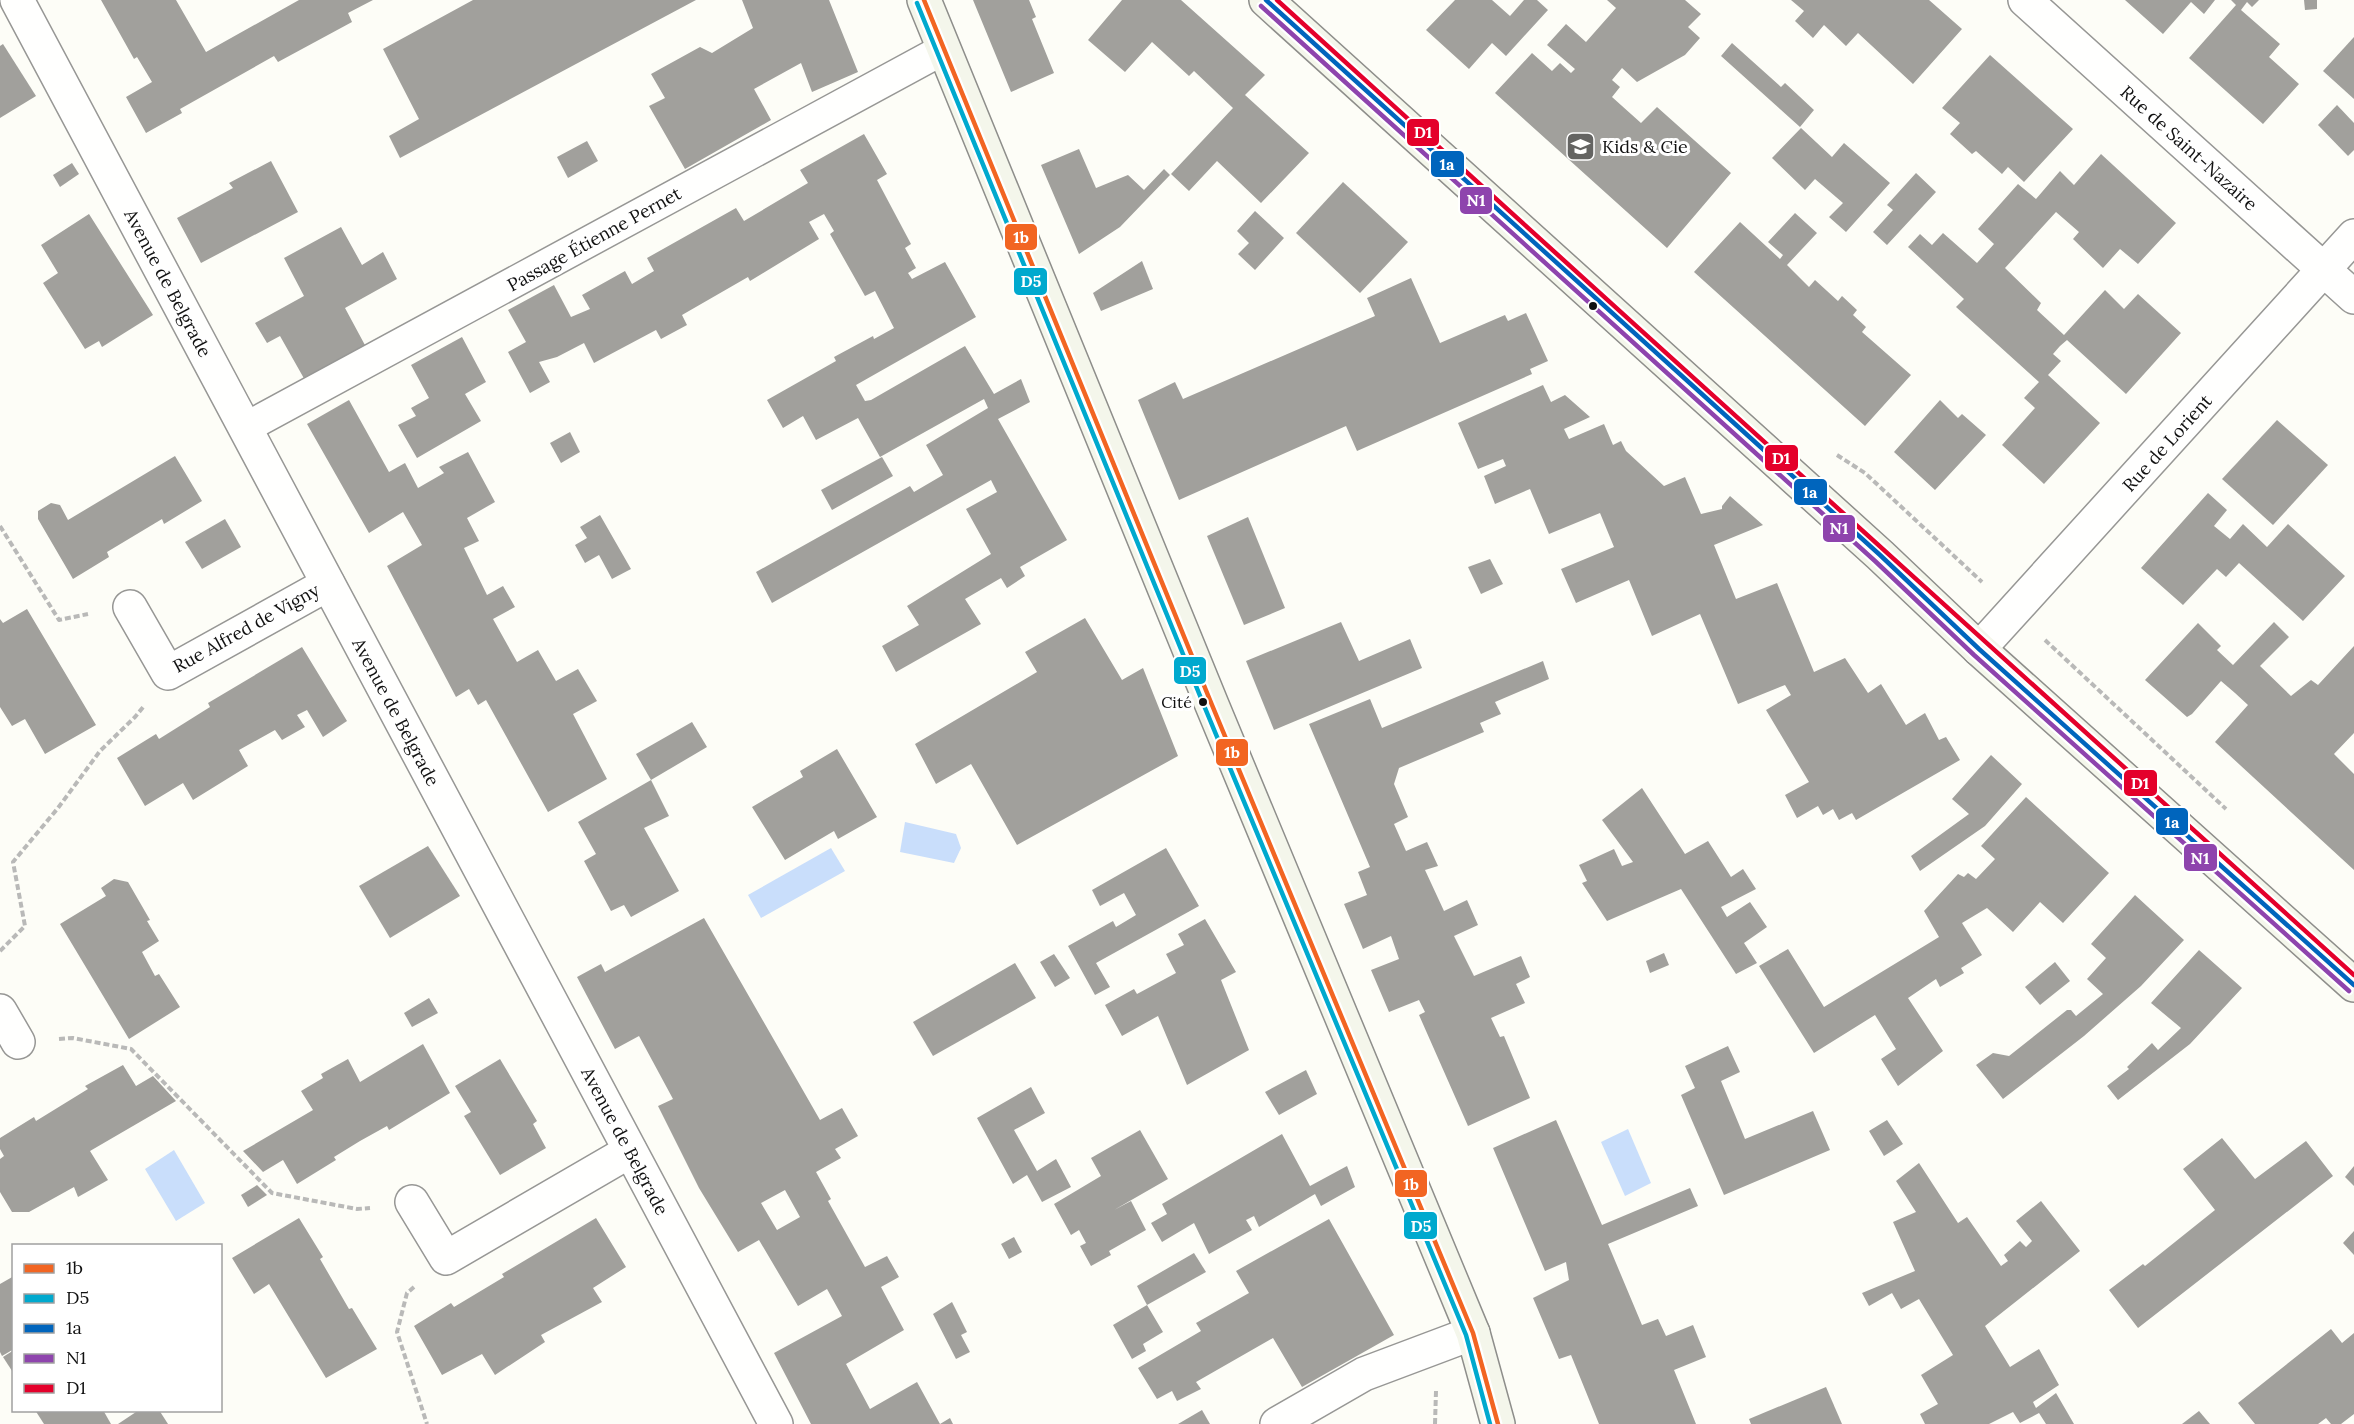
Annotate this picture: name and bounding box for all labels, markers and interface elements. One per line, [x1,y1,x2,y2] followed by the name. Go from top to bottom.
[2116,80,2262,216] street label: Rue de Saint-Nazaire
[1406,118,1440,147] line badge: D1
[1414,122,1432,142] text: D1
[1565,130,1597,162] school or university icon: Kids & Cie
[1602,135,1688,158] place label: Kids & Cie
[1430,150,1465,178] line badge: 1a
[1440,154,1455,174] text: 1a
[503,182,685,296] street label: Passage Étienne Pernet
[1459,186,1493,215] line badge: N1
[1467,190,1485,210] text: N1
[119,204,217,361] street label: Avenue de Belgrade
[1004,223,1038,251] line badge: 1b
[1013,227,1029,247] text: 1b
[1013,267,1048,296] line badge: D5
[1021,271,1042,291] text: D5
[1587,300,1599,312] unlabelled marker
[2117,390,2217,496] street label: Rue de Lorient
[1764,444,1799,472] line badge: D1
[1772,448,1790,468] text: D1
[1793,478,1828,506] line badge: 1a
[1803,482,1818,502] text: 1a
[1822,514,1856,543] line badge: N1
[1830,518,1848,538] text: N1
[169,578,324,678] street label: Rue Alfred de Vigny
[347,633,445,790] street label: Avenue de Belgrade
[1173,656,1207,685] line badge: D5
[1180,661,1201,681] text: D5
[1161,692,1192,712] place label: Cité
[1197,696,1209,708] marker: Cité
[1215,738,1249,767] line badge: 1b
[1224,742,1240,762] text: 1b
[2123,769,2158,797] line badge: D1
[2131,773,2149,793] text: D1
[2155,807,2189,836] line badge: 1a
[2165,812,2180,832] text: 1a
[2183,843,2218,872] line badge: N1
[2191,848,2209,868] text: N1
[576,1062,674,1219] street label: Avenue de Belgrade
[1394,1169,1428,1198] line badge: 1b
[1403,1174,1419,1194] text: 1b
[1403,1211,1438,1240] line badge: D5
[1411,1216,1432,1236] text: D5
[12,1244,222,1412] legend
[66,1256,83,1279] text: 1b
[66,1286,89,1309] text: D5
[66,1316,82,1339] text: 1a
[66,1346,86,1369] text: N1
[66,1376,86,1399] text: D1

